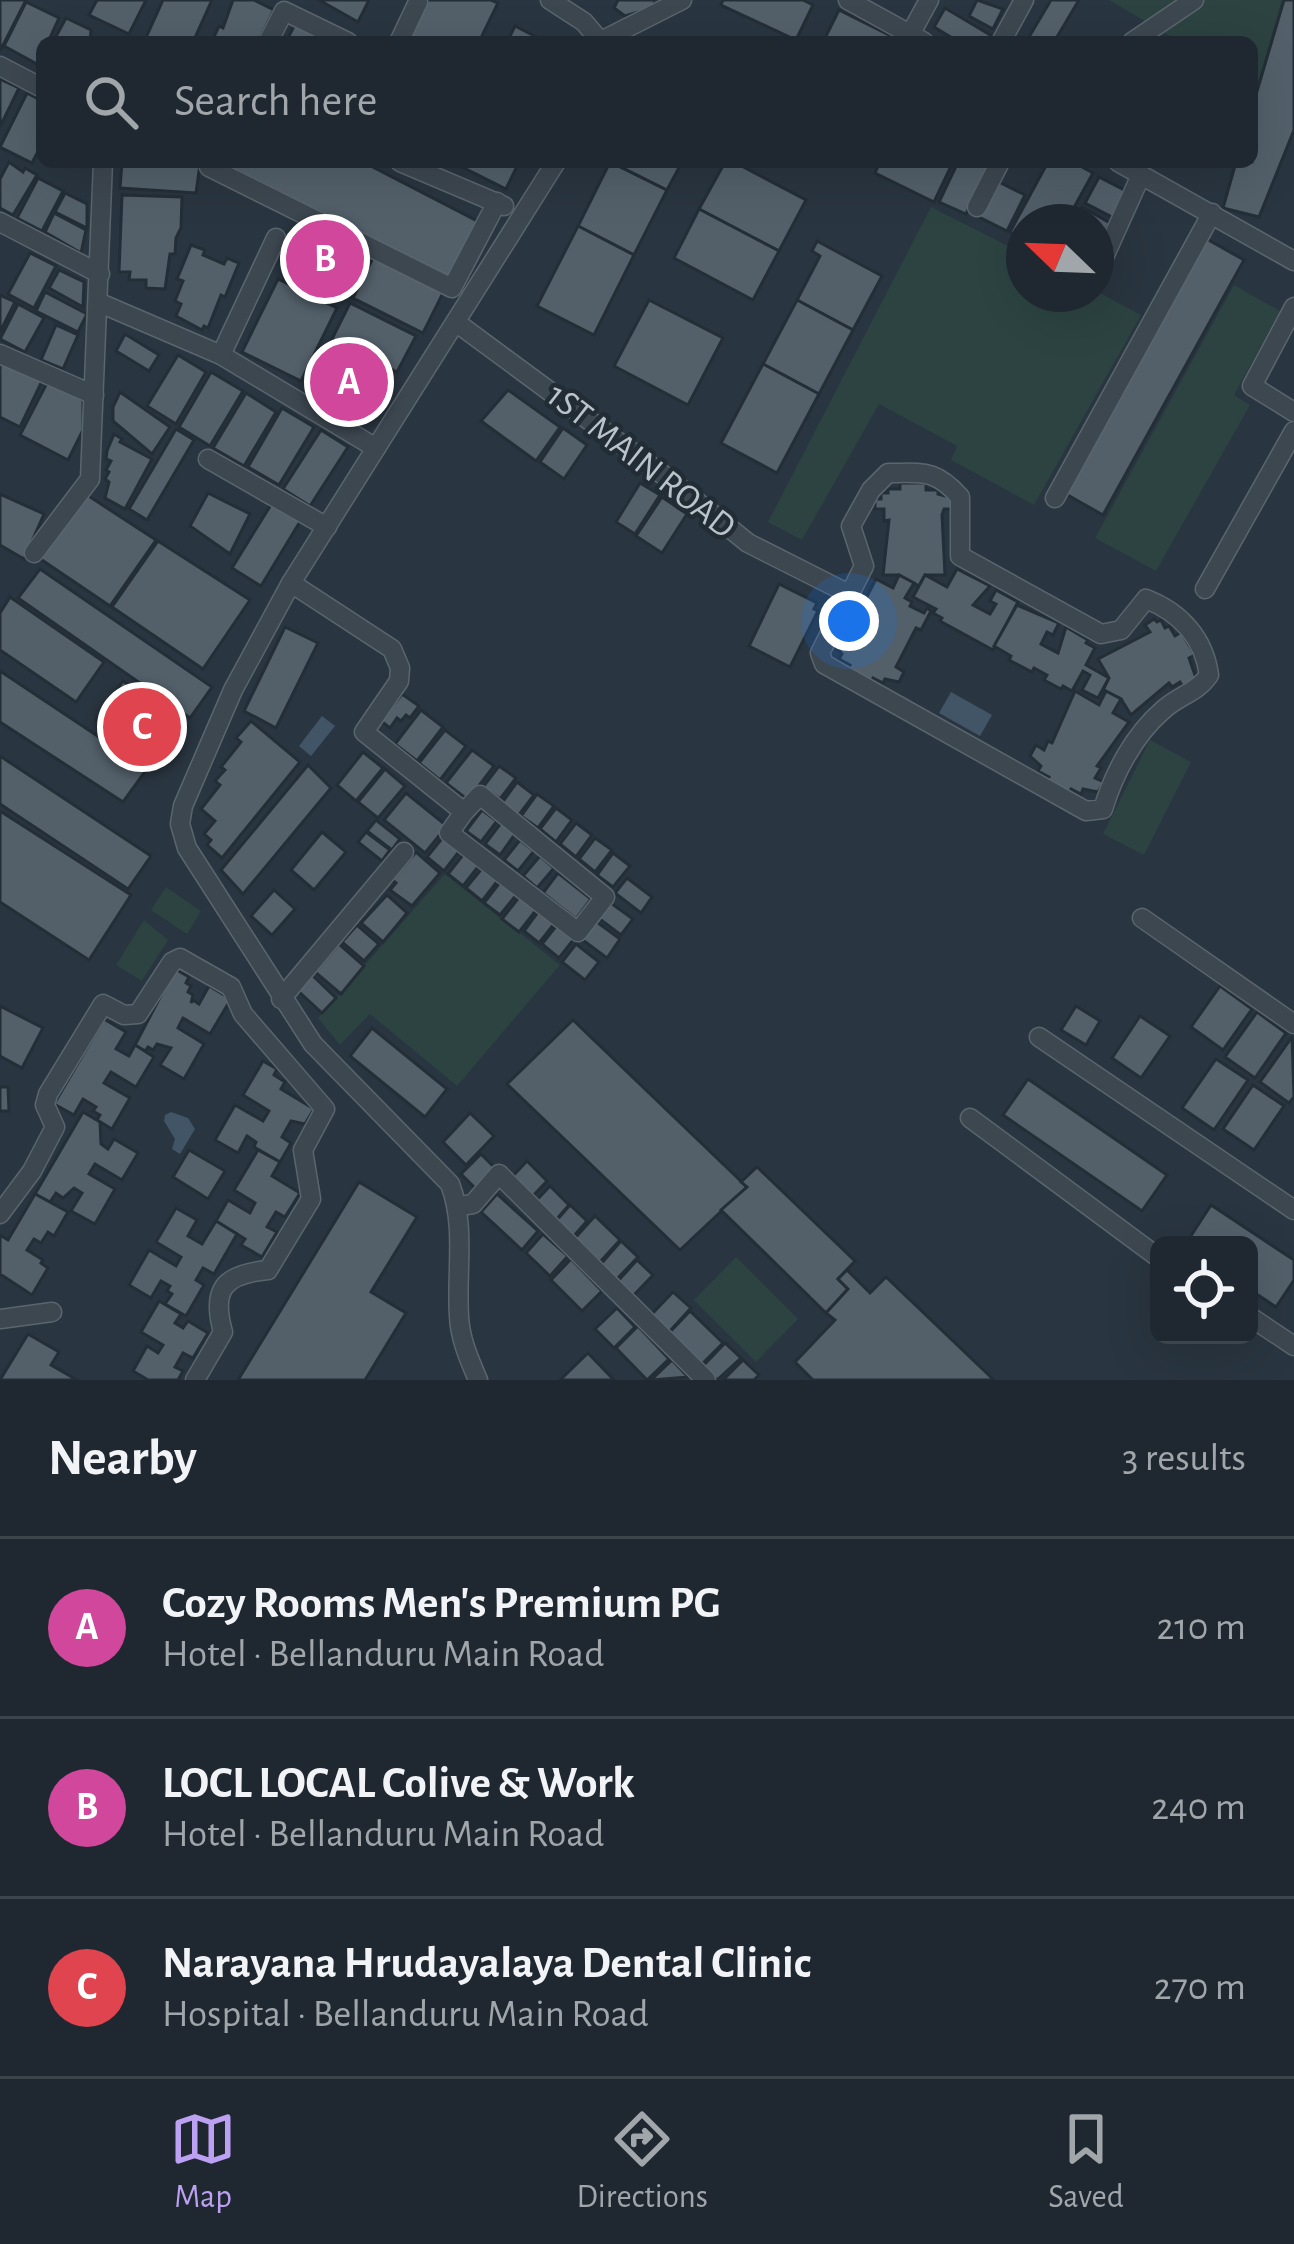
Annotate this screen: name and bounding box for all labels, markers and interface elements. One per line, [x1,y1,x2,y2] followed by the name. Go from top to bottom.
[36,36,1258,168] search box
[78,69,144,135] icon: search
[174,79,377,124] text: Search here
[1006,204,1114,312] north arrow
[286,214,364,304] pin: B
[310,337,388,427] pin: A
[540,377,742,545] street label: 1ST MAIN ROAD
[819,591,879,651] your location
[103,682,181,772] pin: C
[1150,1236,1258,1344] map controls
[1150,1236,1258,1344] button: locate
[48,1433,197,1484] text: Nearby
[1122,1439,1246,1478] text: 3 results
[162,1581,721,1626] text: Cozy Rooms Men's Premium PG
[75,1608,99,1647] text: A
[1157,1608,1246,1647] text: 210 m
[162,1635,605,1674] text: Hotel · Bellanduru Main Road
[162,1761,635,1806] text: LOCL LOCAL Colive & Work
[76,1788,98,1827] text: B
[1151,1788,1246,1827] text: 240 m
[162,1815,605,1854] text: Hotel · Bellanduru Main Road
[162,1941,811,1986] text: Narayana Hrudayalaya Dental Clinic
[77,1968,97,2007] text: C
[1154,1968,1246,2007] text: 270 m
[162,1995,649,2034] text: Hospital · Bellanduru Main Road
[170,2106,236,2218] tab: Map
[576,2106,708,2218] tab: Directions
[1048,2106,1124,2218] tab: Saved

